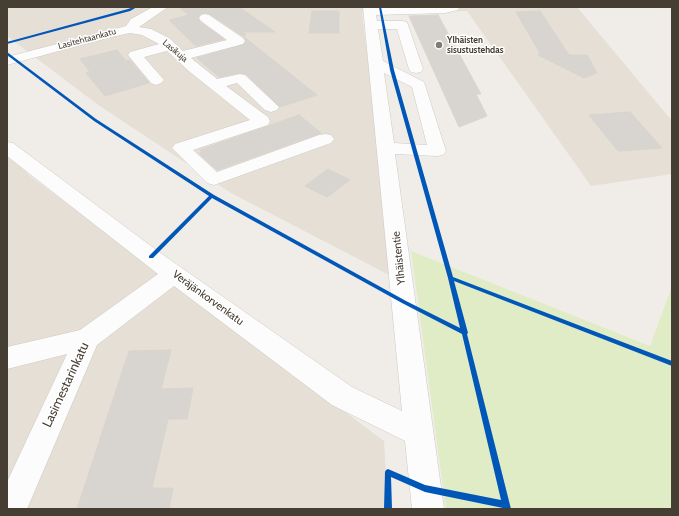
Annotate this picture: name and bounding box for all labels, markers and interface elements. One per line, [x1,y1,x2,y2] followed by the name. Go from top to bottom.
[57,26,117,52] street label: Lasitehtaankatu
[447,35,504,56] place label: Ylhäisten sisustustehdas
[160,37,190,65] street label: Lasikuja
[434,40,444,50] marker: Ylhäisten sisustustehdas
[390,230,408,286] street label: Ylhäistentie
[170,268,246,328] street label: Veräjänkorvenkatu
[39,340,93,430] street label: Lasimestarinkatu

